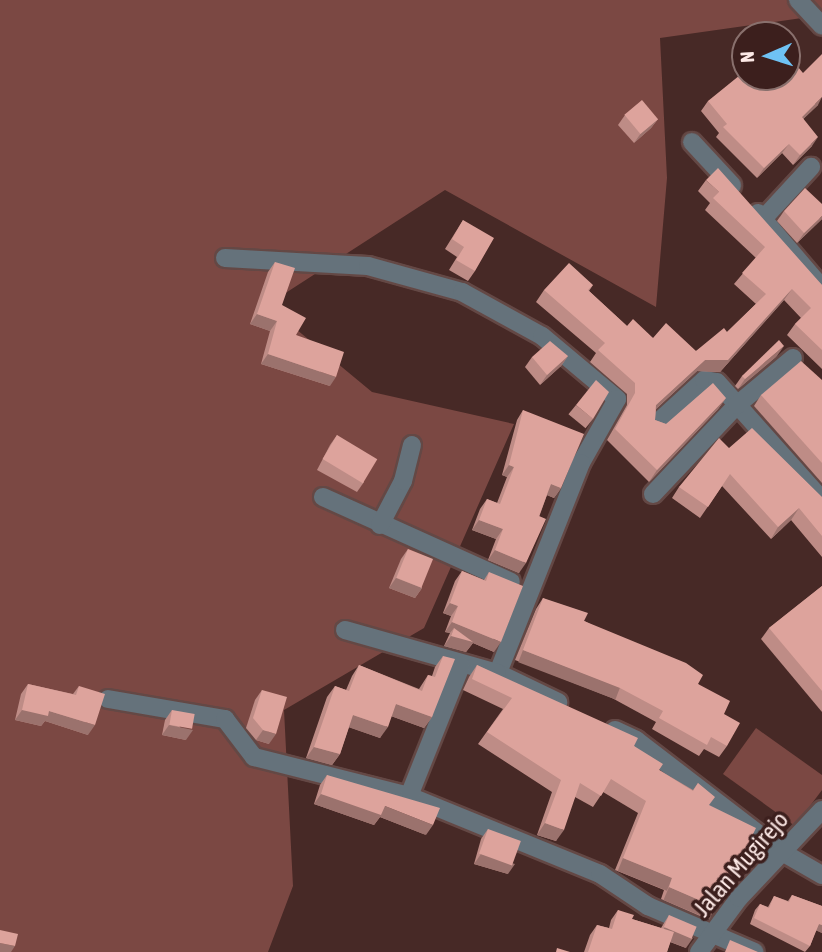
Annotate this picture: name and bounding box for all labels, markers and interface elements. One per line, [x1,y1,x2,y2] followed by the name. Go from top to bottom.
[731,21,801,91] north arrow
[736,51,758,63] text: N
[688,806,794,922] street label: Jalan Mugirejo

